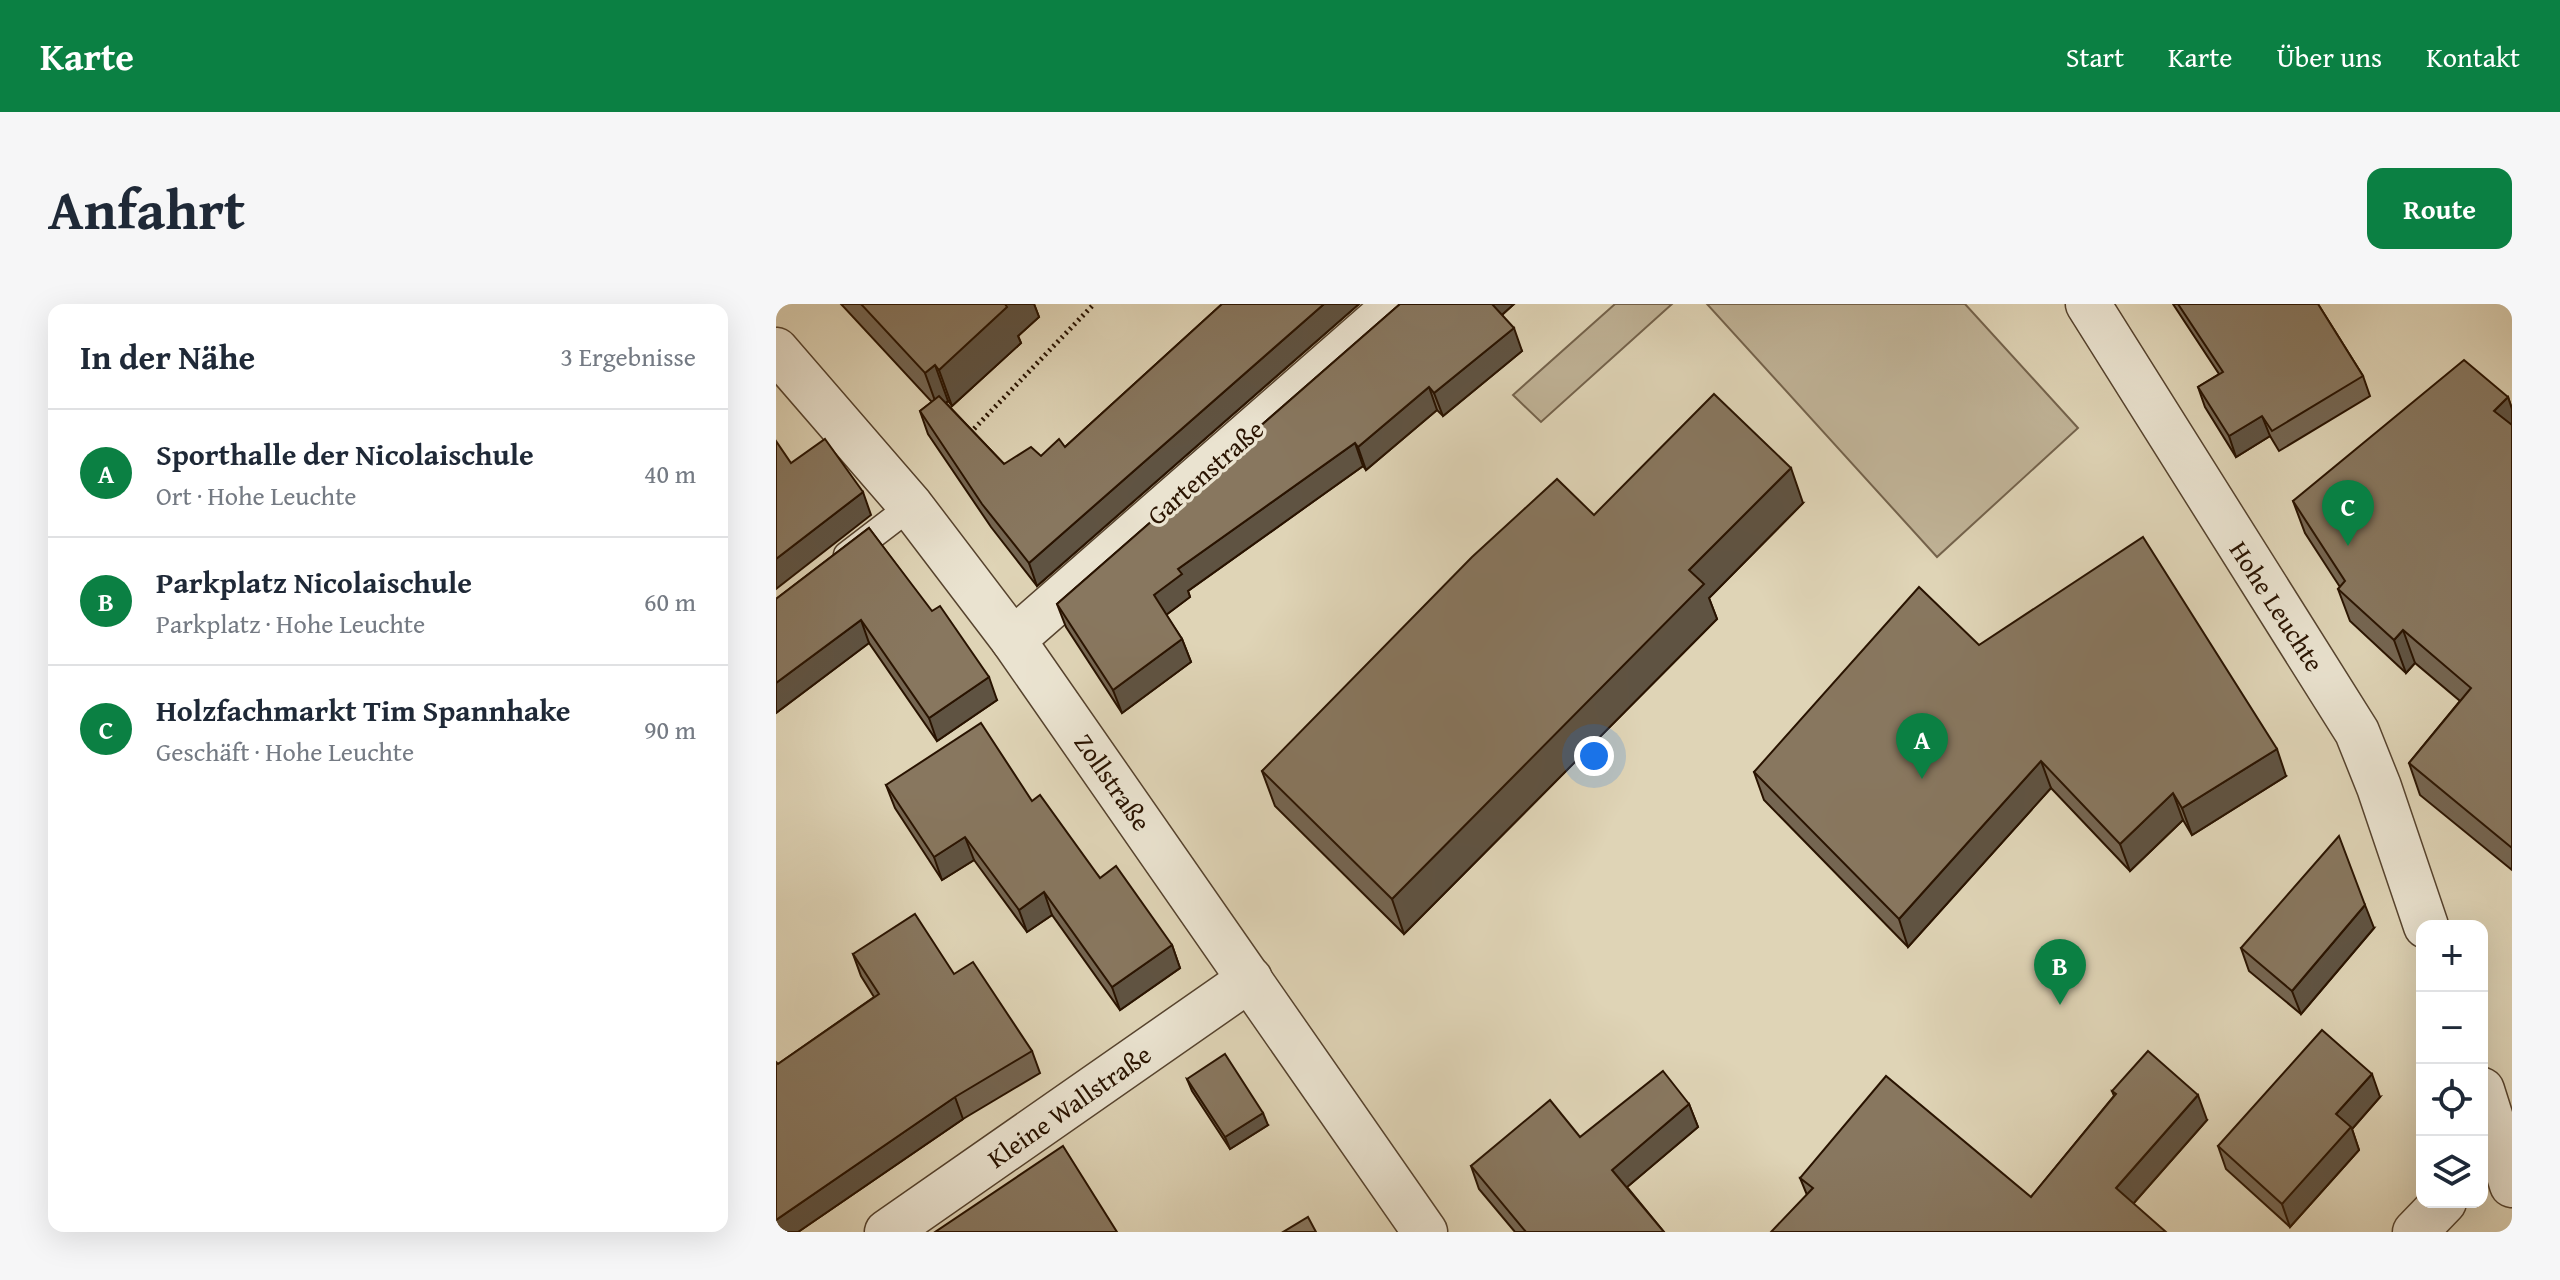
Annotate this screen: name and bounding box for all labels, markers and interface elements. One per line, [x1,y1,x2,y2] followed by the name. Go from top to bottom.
[40,28,134,84] text: Karte
[2066,36,2124,77] text: Start
[2168,36,2232,77] text: Karte
[2276,36,2382,77] text: Über uns
[2426,36,2520,77] text: Kontakt
[48,167,245,250] text: Anfahrt
[2367,168,2512,249] button: Route
[80,332,255,381] text: In der Nähe
[561,337,696,376] text: 3 Ergebnisse
[1138,410,1272,534] street label: Gartenstraße
[156,432,534,476] text: Sporthalle der Nicolaischule
[98,454,114,493] text: A
[644,454,696,493] text: 40 m
[156,476,357,515] text: Ort · Hohe Leuchte
[2322,480,2374,546] pin: C
[2220,533,2334,679] street label: Hohe Leuchte
[156,560,472,604] text: Parkplatz Nicolaischule
[98,582,114,621] text: B
[644,582,696,621] text: 60 m
[156,604,425,643] text: Parkplatz · Hohe Leuchte
[156,688,570,732] text: Holzfachmarkt Tim Spannhake
[99,710,113,749] text: C
[644,710,696,749] text: 90 m
[1896,713,1948,779] pin: A
[1065,725,1161,839] street label: Zollstraße
[156,732,414,771] text: Geschäft · Hohe Leuchte
[1574,736,1614,776] your location
[2416,920,2488,1208] map controls
[2416,920,2488,992] button: +
[2034,939,2086,1005] pin: B
[2416,992,2488,1064] button: −
[979,1035,1159,1177] street label: Kleine Wallstraße
[2416,1064,2488,1136] button: locate
[2416,1136,2488,1208] button: layers

